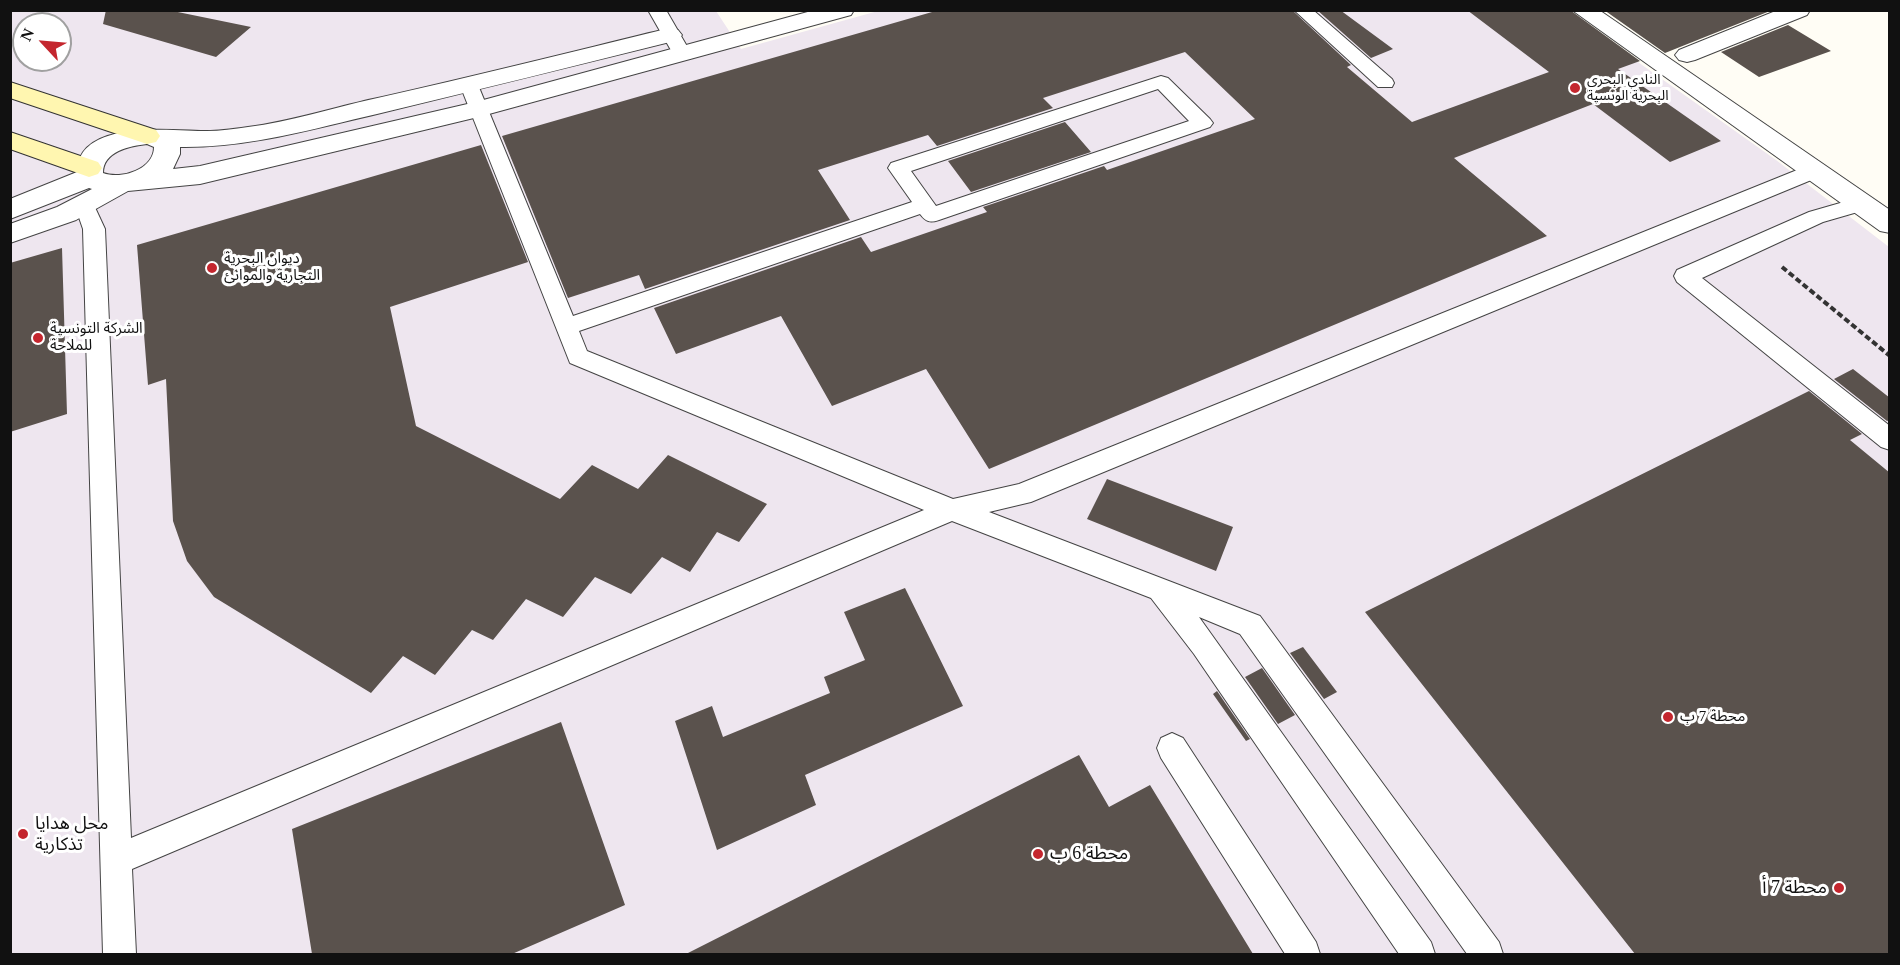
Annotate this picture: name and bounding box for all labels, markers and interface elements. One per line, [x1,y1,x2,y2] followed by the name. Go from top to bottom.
[12,12,72,72] north arrow
[17,26,37,44] text: N
[1587,72,1669,104] place label: النادي البحري البحرية الونسية
[1568,81,1582,95] marker: النادي البحري البحرية الونسية
[224,250,320,285] place label: ديوان البحرية التجارية والموانئ
[205,261,219,275] marker: ديوان البحرية التجارية والموانئ
[50,320,143,355] place label: الشركة التونسية للملاحة
[31,331,45,345] marker: الشركة التونسية للملاحة
[1680,708,1745,726] place label: محطة 7 ب
[1661,710,1675,724] marker: محطة 7 ب
[35,813,108,856] place label: محل هدايا تذكارية
[16,827,30,841] marker: محل هدايا تذكارية
[1050,843,1128,865] place label: محطة 6 ب
[1031,847,1045,861] marker: محطة 6 ب
[1762,877,1827,899] place label: محطة 7 أ
[1832,881,1846,895] marker: محطة 7 أ

